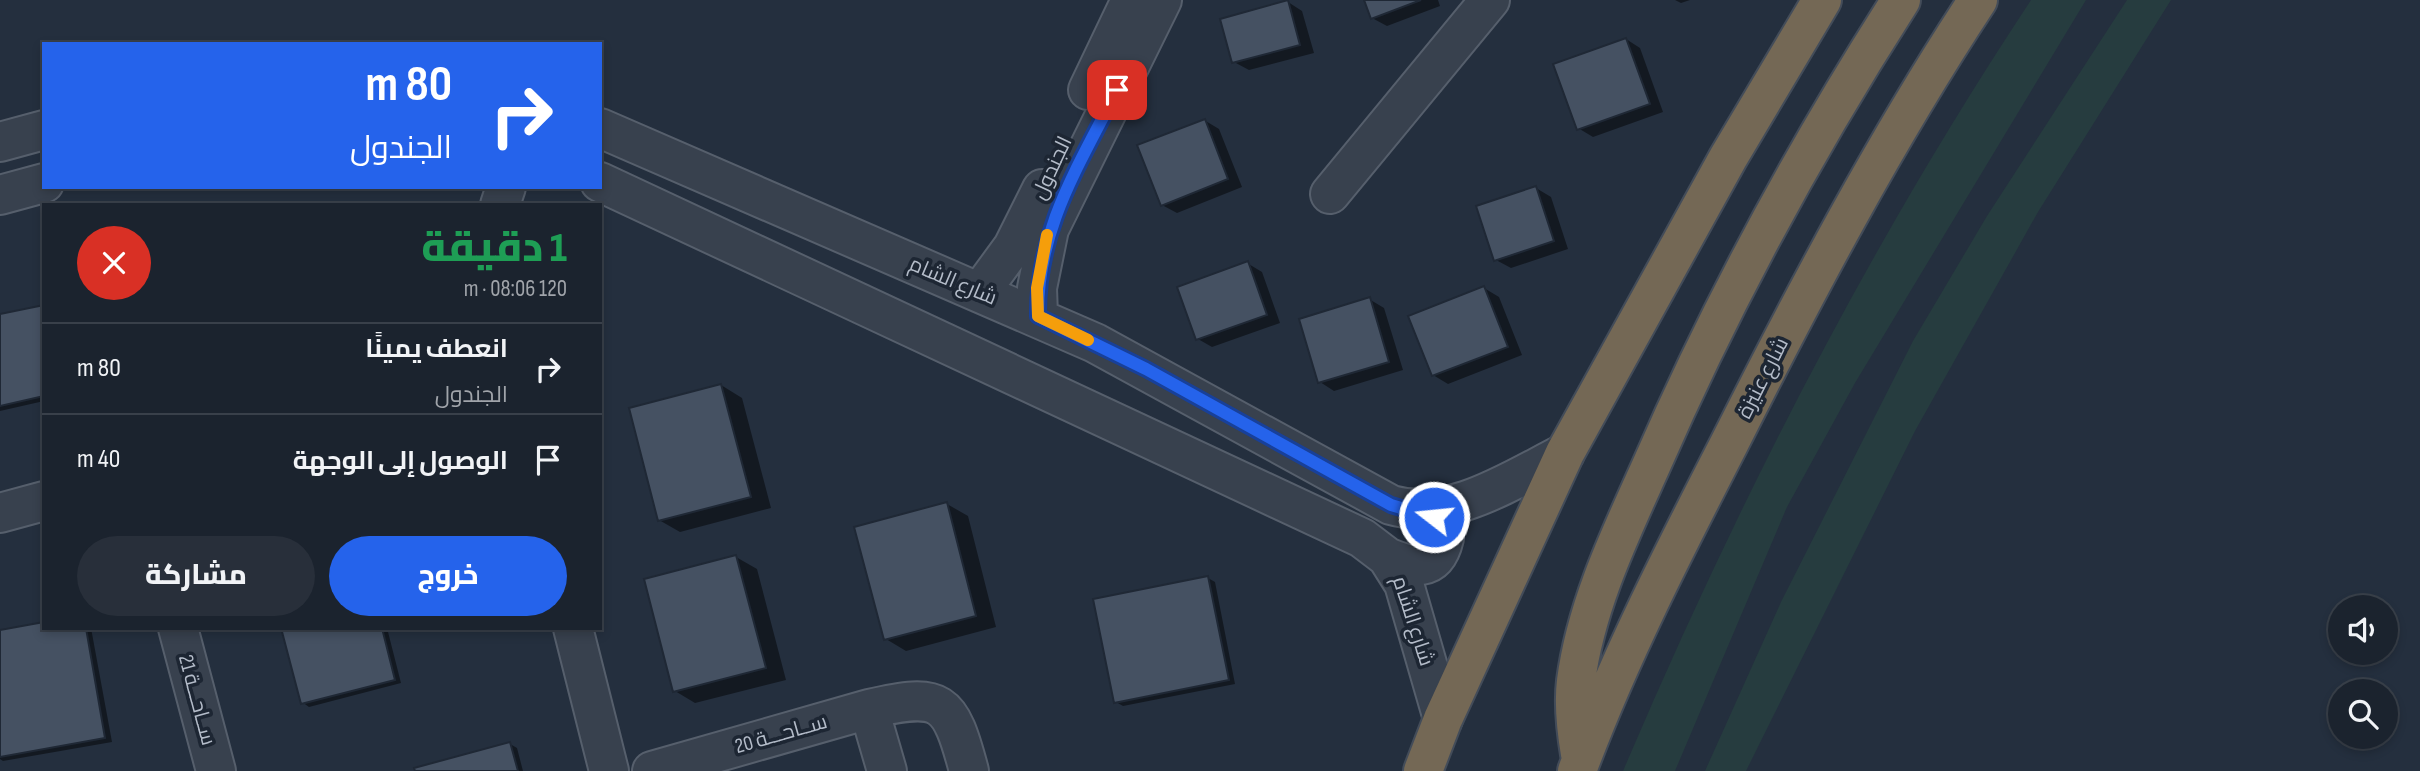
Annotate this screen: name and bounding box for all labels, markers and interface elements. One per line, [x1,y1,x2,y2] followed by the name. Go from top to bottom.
[365,56,452,115] text: 80 m
[1087,60,1147,120] pin
[476,70,567,161] icon: right
[1098,71,1136,109] icon: arrive
[350,129,452,168] text: الجندول
[1027,132,1077,204] street label: الجندول
[421,223,567,274] text: 1 دقيقة
[77,226,151,300] button: close
[905,251,1001,312] street label: شارع الشام
[464,275,567,303] text: 120 m · 08:06
[1732,333,1795,423] street label: شارع عنيزة
[365,334,508,365] text: انعطف يمينًا
[529,350,567,388] icon: right
[77,353,121,384] text: 80 m
[435,381,508,409] text: الجندول
[529,441,567,479] icon: arrive
[77,444,120,475] text: 40 m
[293,446,508,477] text: الوصول إلى الوجهة
[1397,480,1471,554] position arrow
[77,536,315,616] button: مشاركة
[329,536,567,616] button: خروج
[1386,573,1439,669] street label: شارع الشام
[2328,595,2398,749] map controls
[2328,595,2398,665] button: sound
[173,652,221,748] street label: ســاحـــة 21
[2328,679,2398,749] button: search
[732,709,830,759] street label: ســاحـــة 20

